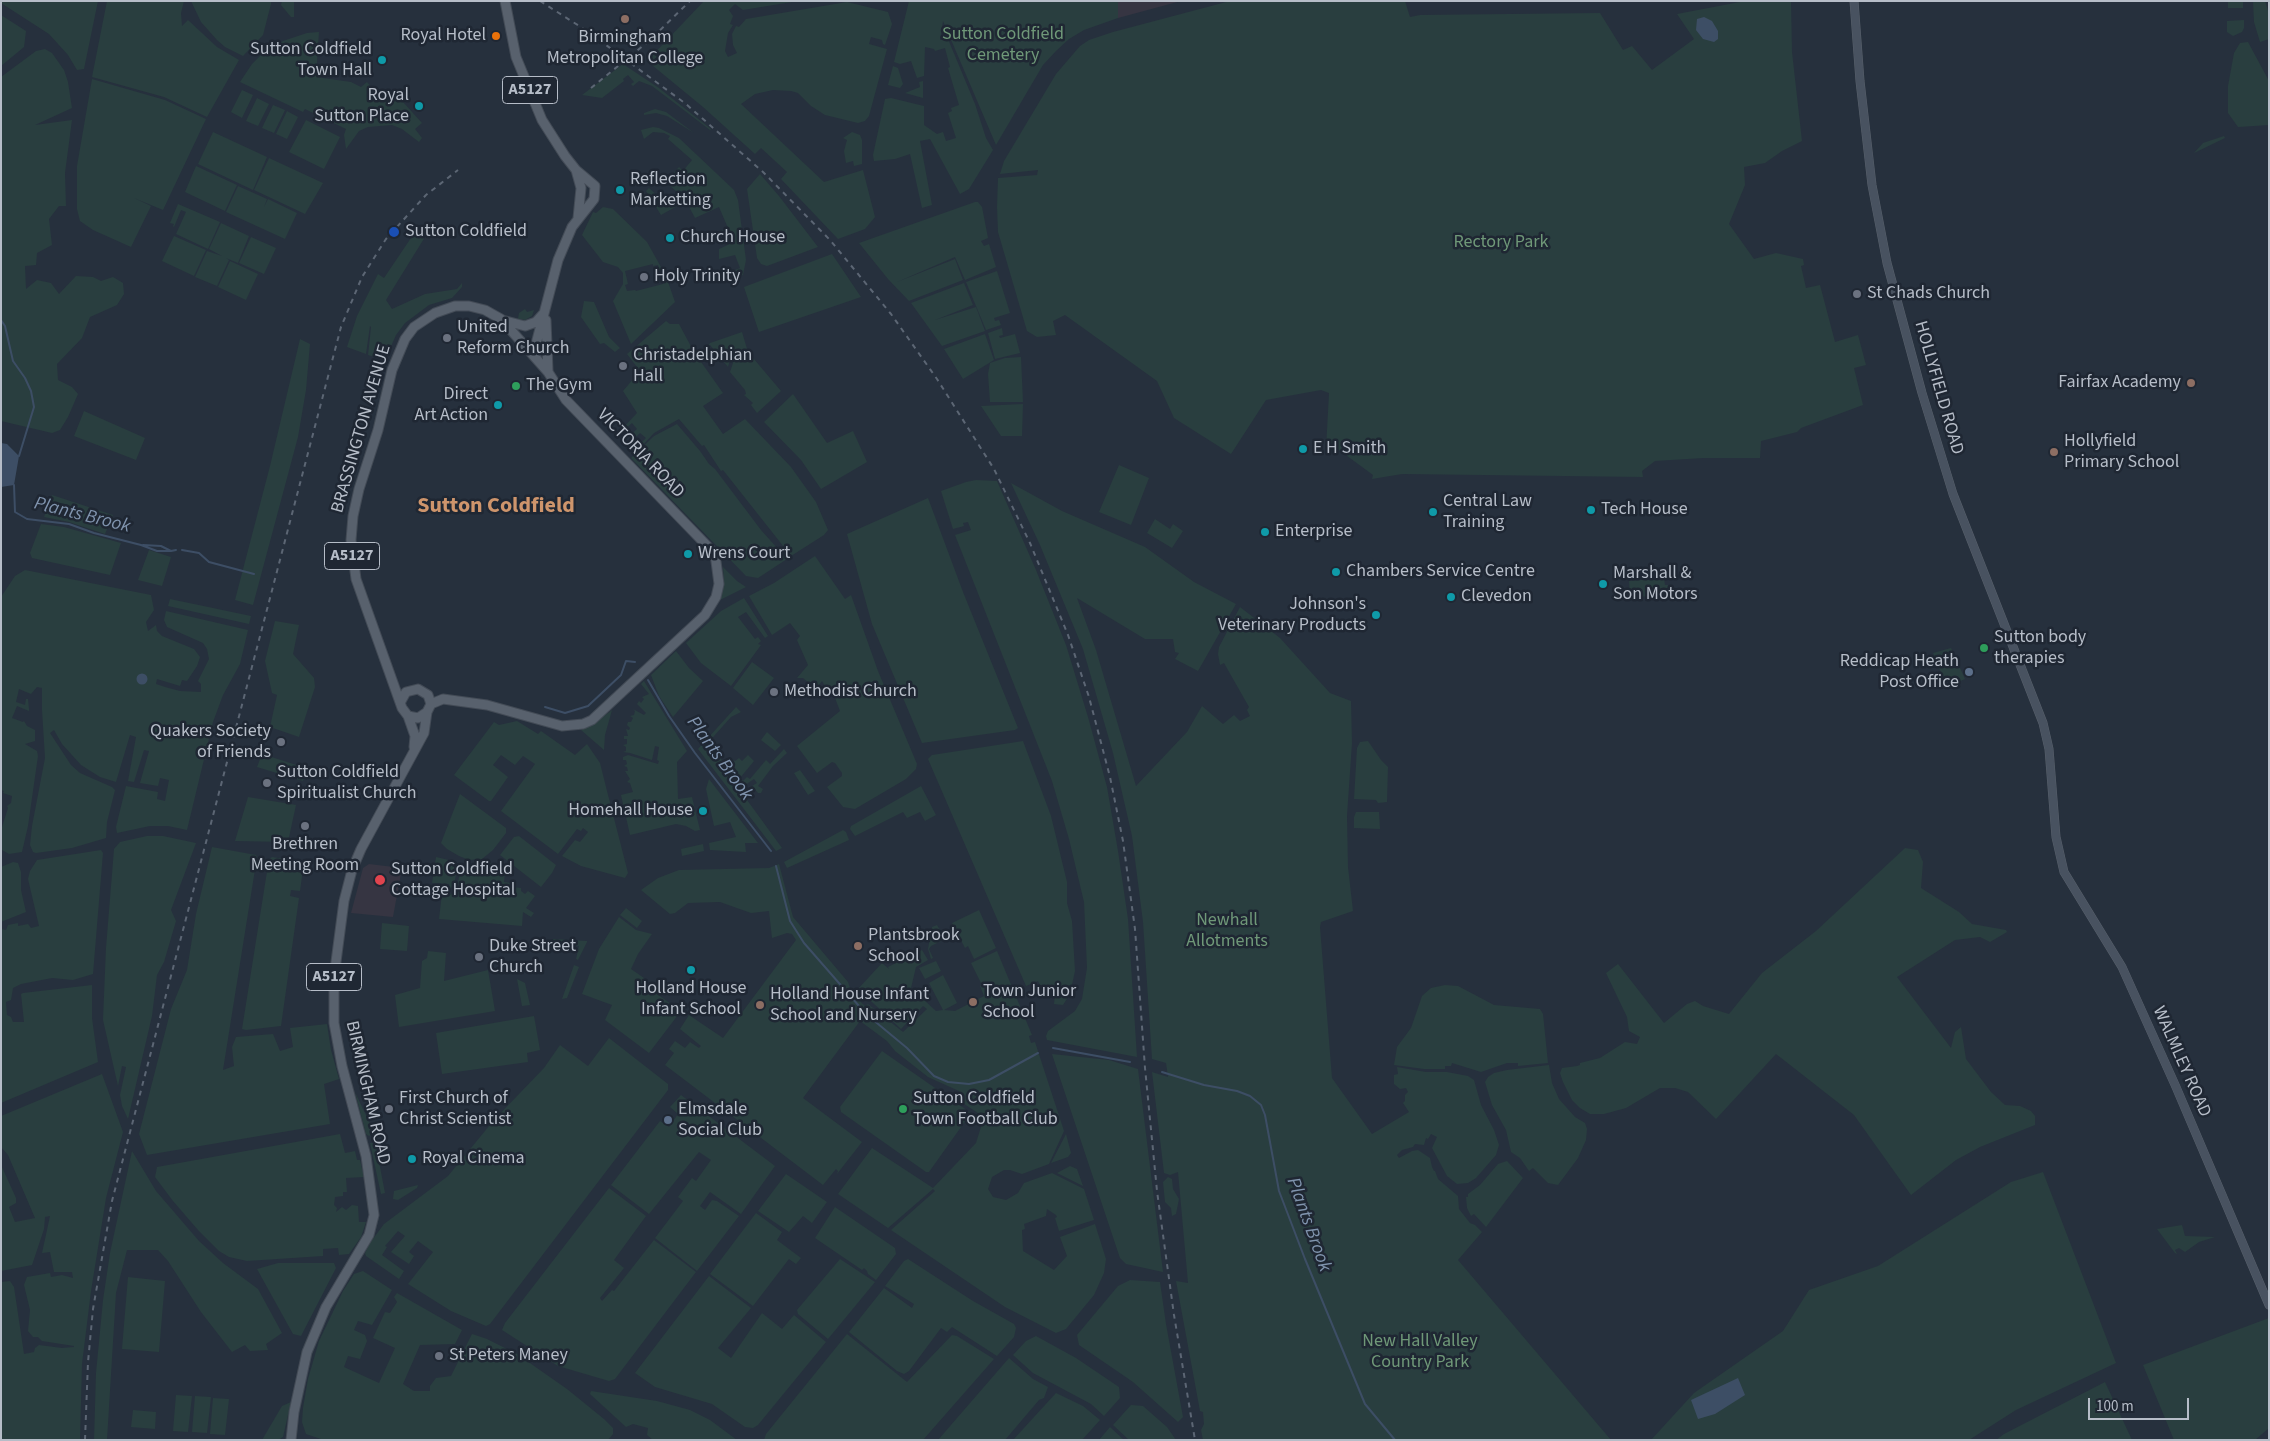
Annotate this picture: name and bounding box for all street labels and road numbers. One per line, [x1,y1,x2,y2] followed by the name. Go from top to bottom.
[502,76,558,104] road number: A5127
[1909,319,1967,457] street label: HOLLYFIELD ROAD
[328,342,396,516] street label: BRASSINGTON AVENUE
[592,405,688,503] street label: VICTORIA ROAD
[324,542,380,570] road number: A5127
[306,964,362,990] road number: A5127
[2147,1003,2215,1121] street label: WALMLEY ROAD
[340,1019,394,1167] street label: BIRMINGHAM ROAD

